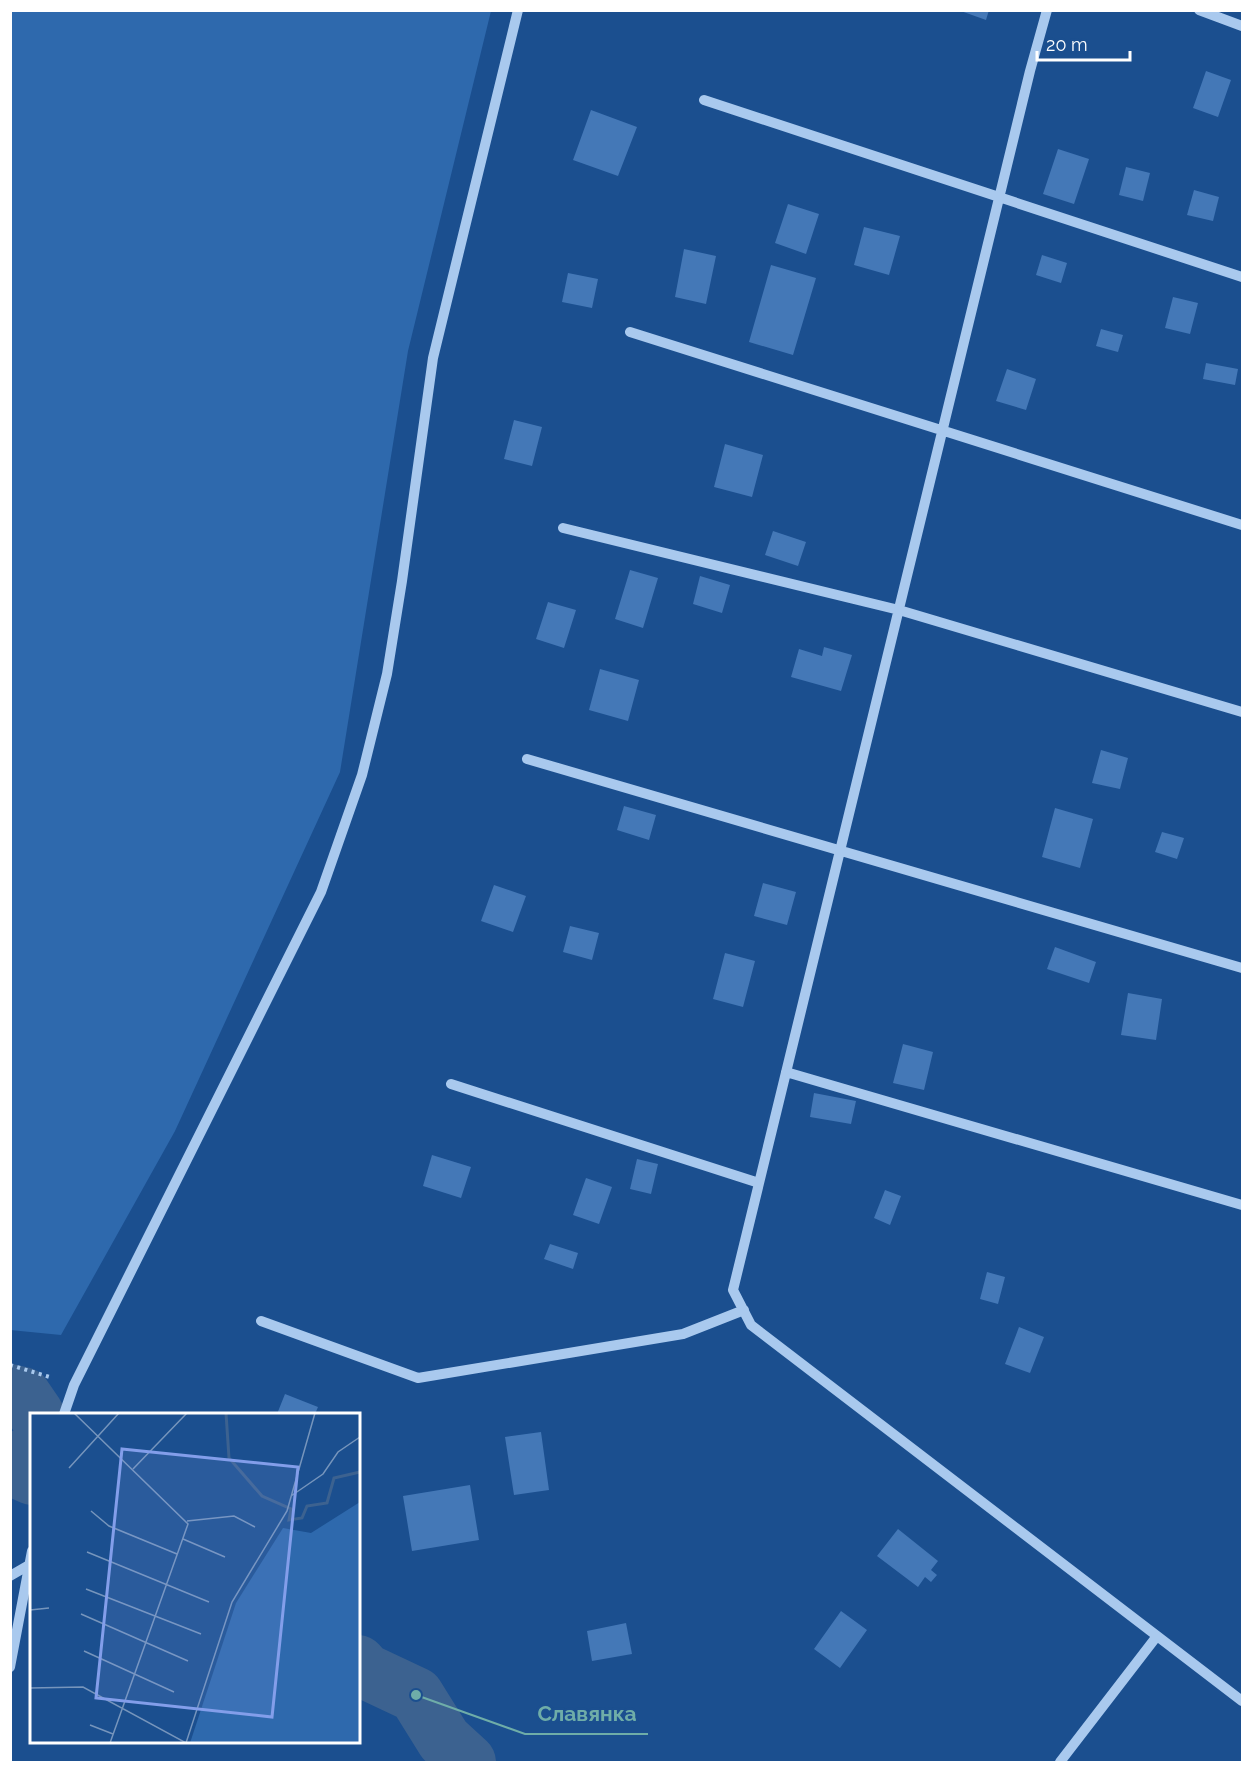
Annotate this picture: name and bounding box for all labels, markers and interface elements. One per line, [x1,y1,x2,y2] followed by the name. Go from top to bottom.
[1037,24,1130,62] scale bar
[1046,34,1088,55] text: 20 m
[30,1413,360,1743] inset map
[525,1695,648,1734] callout: Славянка
[537,1701,637,1726] text: Славянка

